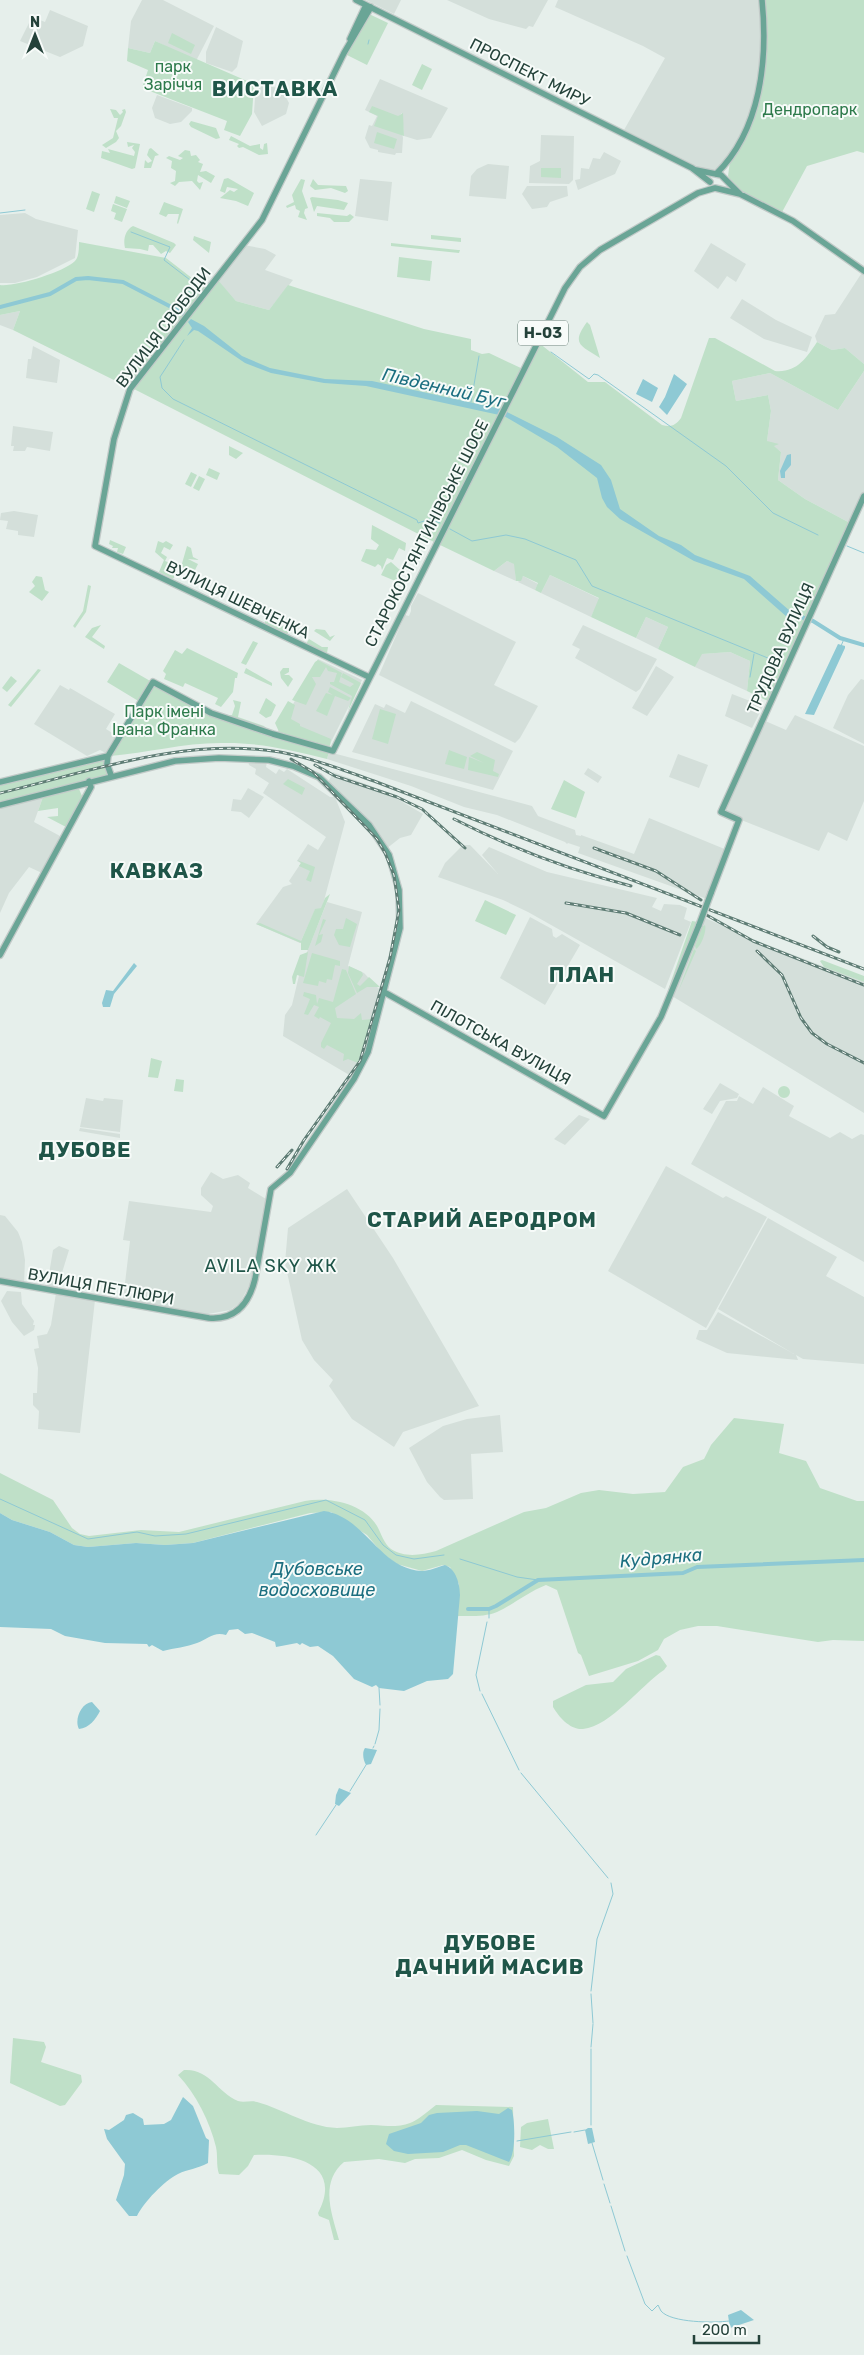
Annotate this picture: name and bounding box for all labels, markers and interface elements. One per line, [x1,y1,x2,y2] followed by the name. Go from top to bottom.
[10,10,60,60] north arrow
[30,14,40,31] text: N
[467,34,593,111] street label: ПРОСПЕКТ МИРУ
[144,57,202,94] park label: парк Заріччя
[212,76,338,101] district label: ВИСТАВКА
[763,100,858,119] park label: Дендропарк
[112,264,215,391] street label: ВУЛИЦЯ СВОБОДИ
[518,320,568,346] road number: Н-03
[380,363,509,413] water label: Південний Буг
[361,416,492,650] street label: СТАРОКОСТЯНТИНІВСЬКЕ ШОСЕ
[163,556,313,643] street label: ВУЛИЦЯ ШЕВЧЕНКА
[743,580,818,717] street label: ТРУДОВА ВУЛИЦЯ
[112,702,216,739] park label: Парк імені Івана Франка
[110,858,204,883] district label: КАВКАЗ
[549,962,615,987] district label: ПЛАН
[427,996,574,1089] street label: ПІЛОТСЬКА ВУЛИЦЯ
[38,1137,132,1162] district label: ДУБОВЕ
[367,1207,597,1232] district label: СТАРИЙ АЕРОДРОМ
[205,1255,337,1277] district label: AVILA SKY ЖК
[26,1264,175,1309] street label: ВУЛИЦЯ ПЕТЛЮРИ
[619,1543,704,1573] water label: Кудрянка
[259,1558,375,1601] water label: Дубовське водосховище
[395,1930,585,1979] district label: ДУБОВЕ ДАЧНИЙ МАСИВ
[694,2312,759,2344] scale bar
[702,2321,747,2339] text: 200 m

